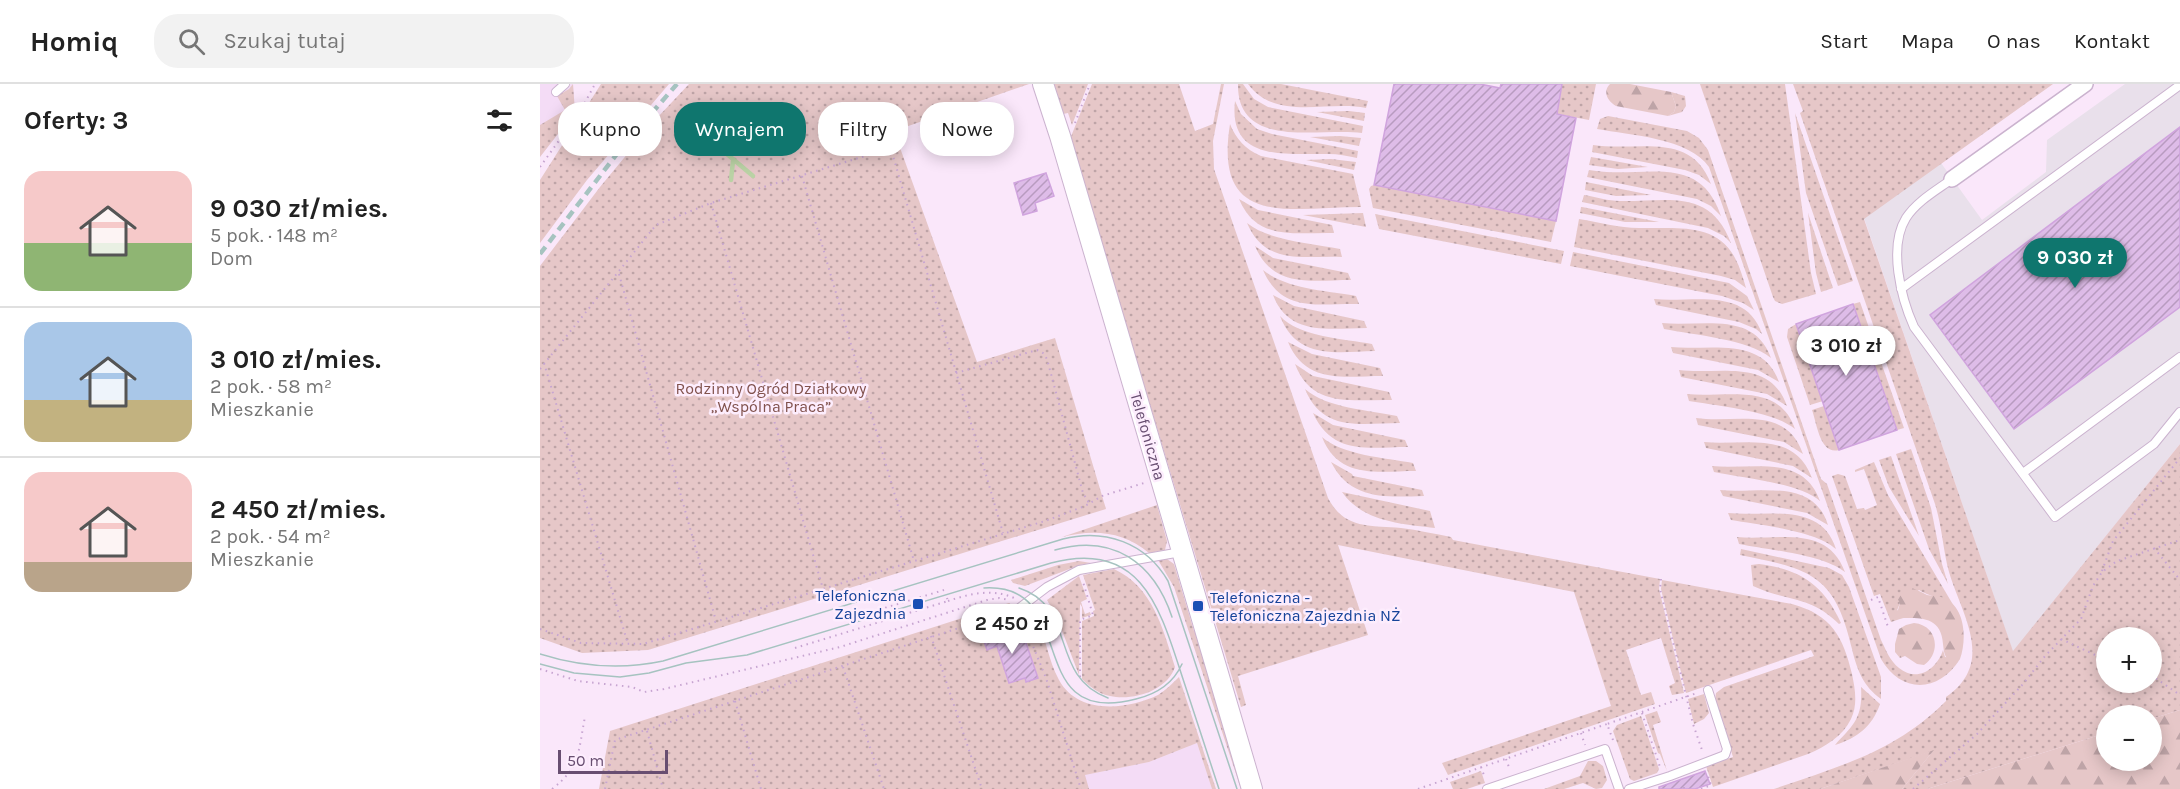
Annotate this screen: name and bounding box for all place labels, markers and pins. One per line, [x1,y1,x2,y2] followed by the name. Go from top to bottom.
[2013,238,2137,289] pin: 9 030 zł
[1784,326,1908,377] pin: 3 010 zł
[815,586,906,623] place label: Telefoniczna Zajezdnia
[1210,588,1401,625] place label: Telefoniczna - Telefoniczna Zajezdnia NŻ
[911,597,925,611] marker: Telefoniczna Zajezdnia
[1191,599,1205,613] marker: Telefoniczna - Telefoniczna Zajezdnia NŻ
[950,604,1074,655] pin: 2 450 zł

